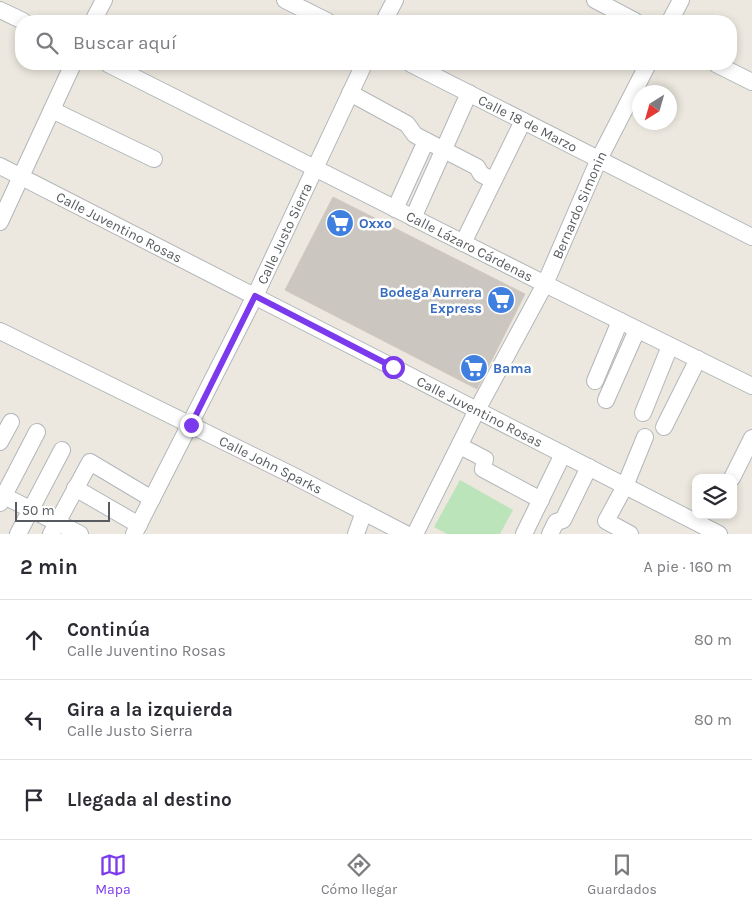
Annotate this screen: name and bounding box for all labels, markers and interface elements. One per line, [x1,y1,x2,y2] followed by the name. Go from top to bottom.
[15,15,737,70] search box
[33,29,61,57] icon: search
[73,32,177,54] text: Buscar aquí
[632,85,677,130] north arrow
[475,91,580,156] street label: Calle 18 de Marzo
[548,148,610,261] street label: Bernardo Simonin
[253,180,315,287] street label: Calle Justo Sierra
[54,188,185,266] street label: Calle Juventino Rosas
[403,207,536,285] street label: Calle Lázaro Cárdenas
[325,208,355,238] supermarket icon: Oxxo
[359,215,392,232] place label: Oxxo
[379,284,482,317] place label: Bodega Aurrera Express
[486,285,516,315] supermarket icon: Bodega Aurrera Express
[459,353,489,383] supermarket icon: Bama
[382,356,405,379] route start
[493,360,532,377] place label: Bama
[414,372,546,451] street label: Calle Juventino Rosas
[180,414,203,437] route end
[216,432,325,498] street label: Calle John Sparks
[692,474,737,519] map controls
[692,474,737,519] button: layers
[15,499,110,522] scale bar
[22,502,55,519] text: 50 m
[20,555,78,579] text: 2 min
[644,557,732,576] text: A pie · 160 m
[67,619,150,641] text: Continúa
[20,626,48,654] icon: ahead
[694,630,732,649] text: 80 m
[67,641,226,660] text: Calle Juventino Rosas
[67,699,233,721] text: Gira a la izquierda
[20,706,48,734] icon: left
[694,710,732,729] text: 80 m
[67,721,193,740] text: Calle Justo Sierra
[20,786,48,814] icon: arrive
[67,789,232,811] text: Llegada al destino
[95,851,131,898] tab: Mapa
[321,851,397,898] tab: Cómo llegar
[587,851,657,898] tab: Guardados

